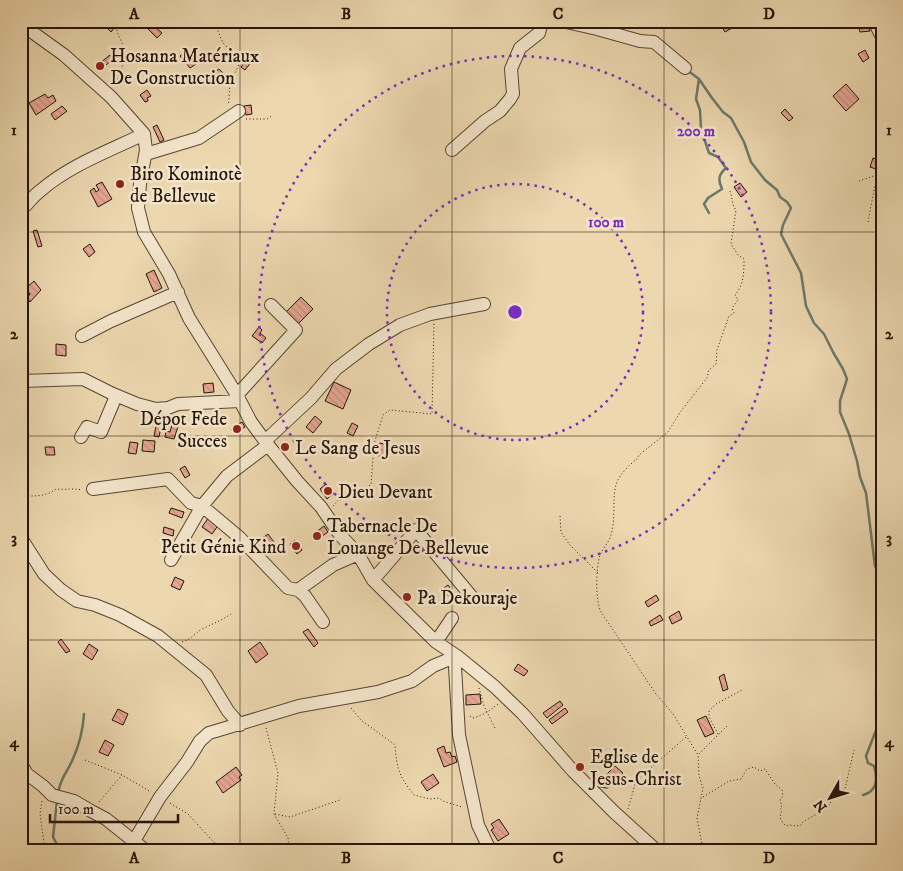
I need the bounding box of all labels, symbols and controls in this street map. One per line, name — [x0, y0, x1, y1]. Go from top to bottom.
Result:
text: A — [128, 4, 140, 24]
text: B — [341, 4, 351, 24]
text: C — [553, 4, 563, 24]
text: D — [763, 4, 775, 24]
place label: Hosanna Matériaux De Construction — [110, 45, 260, 90]
marker: Hosanna Matériaux De Construction — [94, 60, 106, 72]
text: 1 — [11, 120, 17, 140]
text: 1 — [886, 120, 892, 140]
text: 200 m — [677, 122, 716, 141]
place label: Biro Kominotè de Bellevue — [130, 163, 242, 208]
marker: Biro Kominotè de Bellevue — [114, 178, 126, 190]
text: 100 m — [588, 213, 625, 232]
centre of rings — [506, 303, 524, 321]
text: 2 — [10, 324, 19, 344]
text: 2 — [885, 324, 894, 344]
place label: Dépot Fede Succes — [140, 408, 227, 453]
marker: Dépot Fede Succes — [231, 423, 243, 435]
place label: Le Sang de Jesus — [295, 437, 420, 460]
marker: Le Sang de Jesus — [279, 441, 291, 453]
place label: Dieu Devant — [338, 481, 433, 504]
marker: Dieu Devant — [322, 485, 334, 497]
place label: Tabernacle De Louange De Bellevue — [327, 515, 489, 560]
text: 3 — [11, 528, 17, 548]
text: 3 — [886, 528, 892, 548]
marker: Tabernacle De Louange De Bellevue — [311, 530, 323, 542]
place label: Petit Génie Kind — [161, 536, 287, 559]
marker: Petit Génie Kind — [290, 540, 302, 552]
place label: Pa Dekouraje — [417, 587, 518, 610]
marker: Pa Dekouraje — [401, 591, 413, 603]
text: 4 — [8, 732, 19, 752]
text: 4 — [883, 732, 894, 752]
place label: Eglise de Jesus-Christ — [588, 746, 682, 791]
marker: Eglise de Jesus-Christ — [574, 761, 586, 773]
north arrow — [806, 774, 856, 824]
scale bar — [50, 791, 178, 823]
text: N — [810, 795, 831, 816]
text: 100 m — [58, 800, 94, 819]
text: A — [128, 848, 140, 868]
text: B — [341, 848, 351, 868]
text: C — [553, 848, 563, 868]
text: D — [763, 848, 775, 868]

